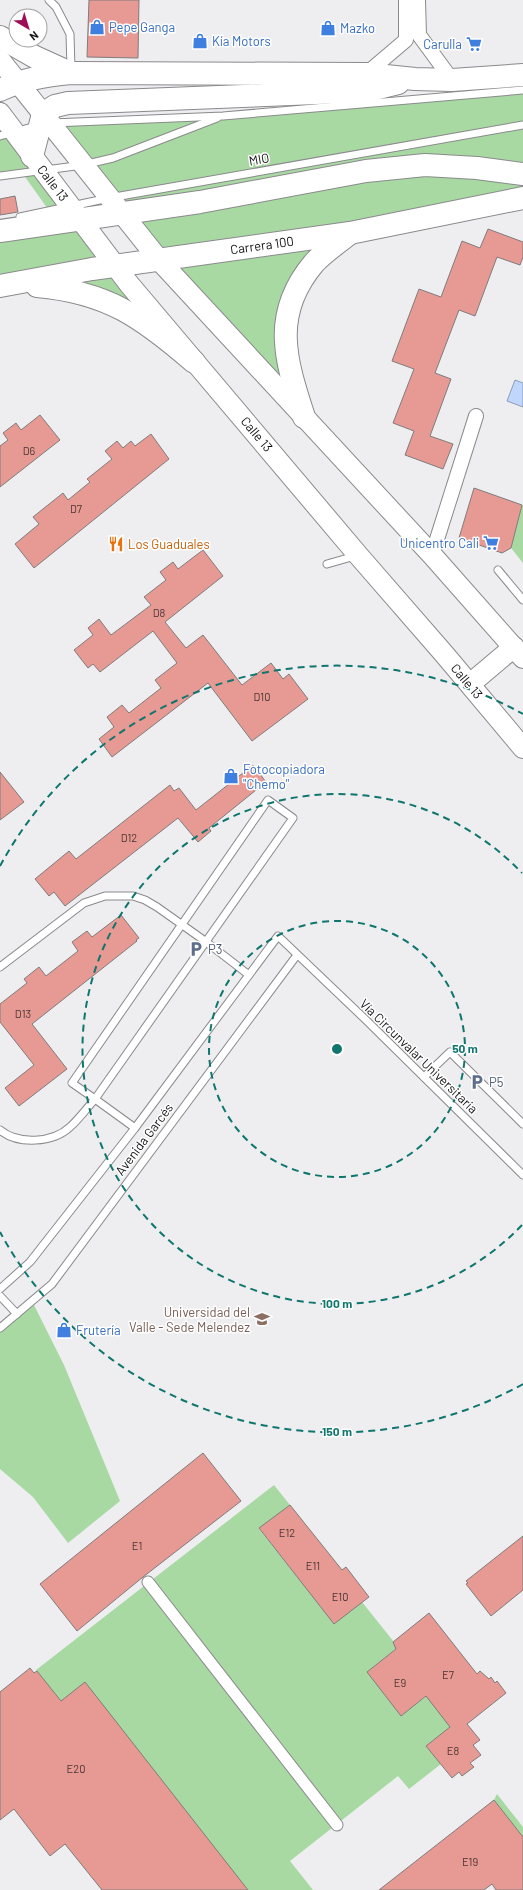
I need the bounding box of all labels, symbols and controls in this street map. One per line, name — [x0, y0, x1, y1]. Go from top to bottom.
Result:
north arrow — [8, 8, 48, 48]
shop icon: Pepe Ganga — [88, 18, 106, 36]
place label: Pepe Ganga — [109, 19, 175, 35]
shop icon: Mazko — [319, 19, 337, 37]
place label: Mazko — [340, 20, 375, 36]
text: N — [28, 29, 41, 44]
shop icon: Kía Motors — [191, 32, 209, 50]
place label: Kía Motors — [212, 33, 271, 49]
supermarket icon: Carulla — [465, 35, 483, 53]
place label: Carulla — [423, 36, 462, 52]
street label: MIO — [247, 149, 271, 169]
street label: Calle 13 — [34, 162, 72, 204]
street label: Carrera 100 — [229, 233, 295, 257]
street label: Calle 13 — [238, 413, 276, 455]
house number: D6 — [23, 444, 36, 457]
house number: D7 — [70, 502, 82, 515]
supermarket icon: Unicentro Cali — [482, 534, 500, 552]
restaurant icon: Los Guaduales — [107, 535, 125, 553]
place label: Unicentro Cali — [400, 535, 479, 551]
place label: Los Guaduales — [128, 536, 210, 552]
house number: D8 — [153, 606, 166, 619]
street label: Calle 13 — [448, 660, 486, 702]
house number: D10 — [254, 690, 270, 703]
place label: Fotocopiadora "Chemo" — [243, 761, 325, 792]
shop icon: Fotocopiadora "Chemo" — [222, 767, 240, 785]
house number: D12 — [121, 831, 137, 844]
parking icon: P3 — [187, 940, 205, 958]
place label: P3 — [208, 941, 222, 957]
street label: Vía Circunvalar Universitaria — [357, 995, 481, 1117]
house number: D13 — [15, 1007, 31, 1020]
text: 50 m — [452, 1041, 478, 1055]
centre of rings — [330, 1042, 344, 1056]
parking icon: P5 — [468, 1073, 486, 1091]
place label: P5 — [489, 1074, 504, 1090]
street label: Avenida Garcés — [112, 1100, 176, 1178]
text: 100 m — [322, 1296, 352, 1310]
place label: Universidad del Valle - Sede Melendez — [129, 1304, 250, 1335]
school or university icon: Universidad del Valle - Sede Melendez — [253, 1310, 271, 1328]
shop icon: Frutería — [55, 1321, 73, 1339]
place label: Frutería — [76, 1322, 121, 1338]
text: 150 m — [322, 1424, 352, 1438]
house number: E12 — [279, 1526, 295, 1539]
house number: E1 — [132, 1539, 142, 1552]
house number: E11 — [306, 1559, 320, 1572]
house number: E10 — [332, 1590, 348, 1603]
house number: E7 — [442, 1668, 454, 1681]
house number: E9 — [394, 1676, 406, 1689]
house number: E8 — [447, 1744, 459, 1757]
house number: E20 — [67, 1762, 85, 1775]
house number: E19 — [462, 1855, 478, 1868]

